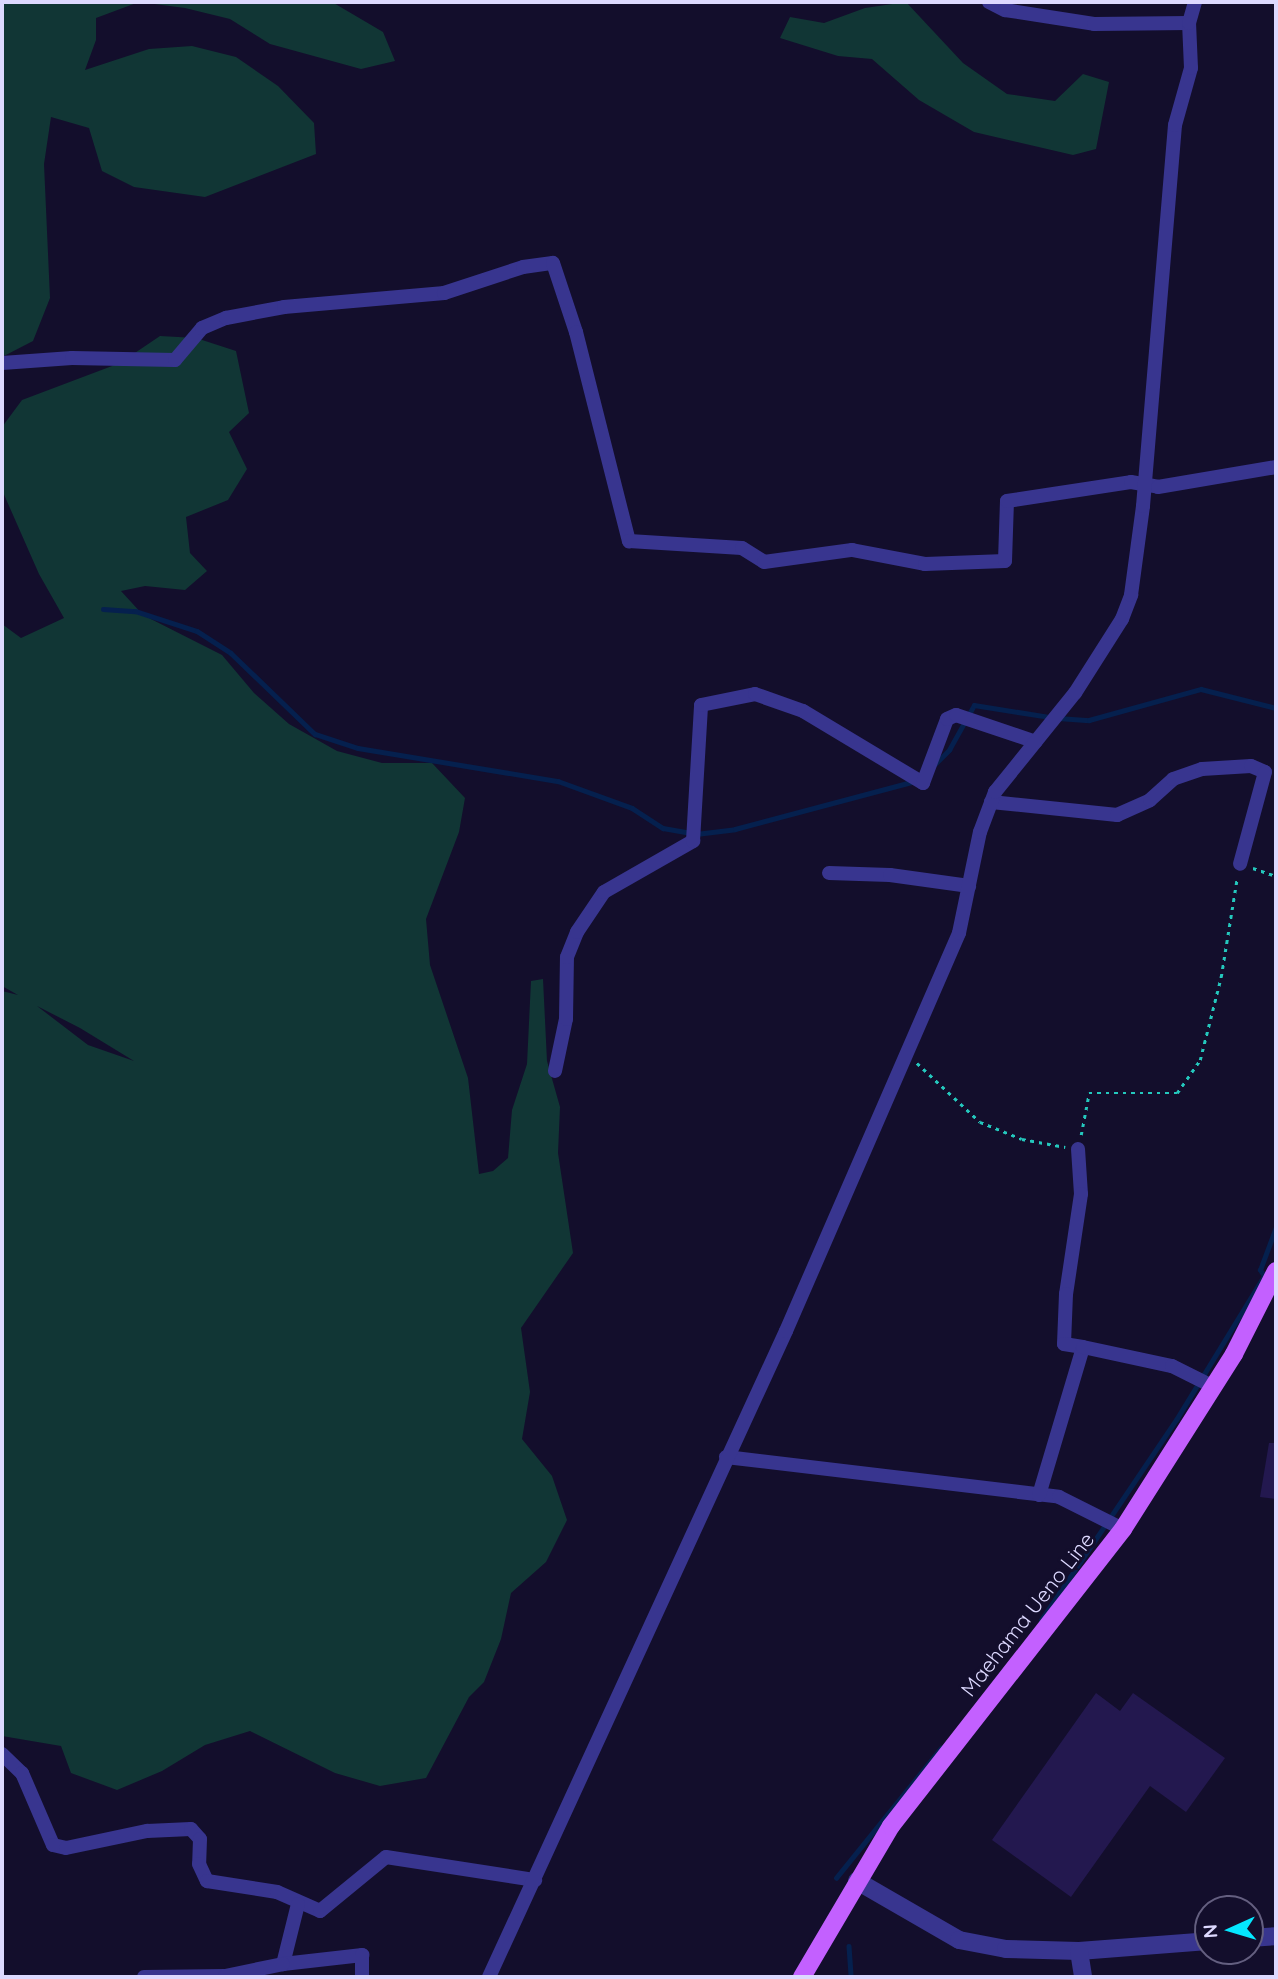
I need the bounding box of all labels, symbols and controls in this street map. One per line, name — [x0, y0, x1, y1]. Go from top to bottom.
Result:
street label: Maehama Ueno Line — [955, 1527, 1099, 1701]
north arrow — [1194, 1895, 1264, 1965]
text: N — [1198, 1924, 1223, 1939]

